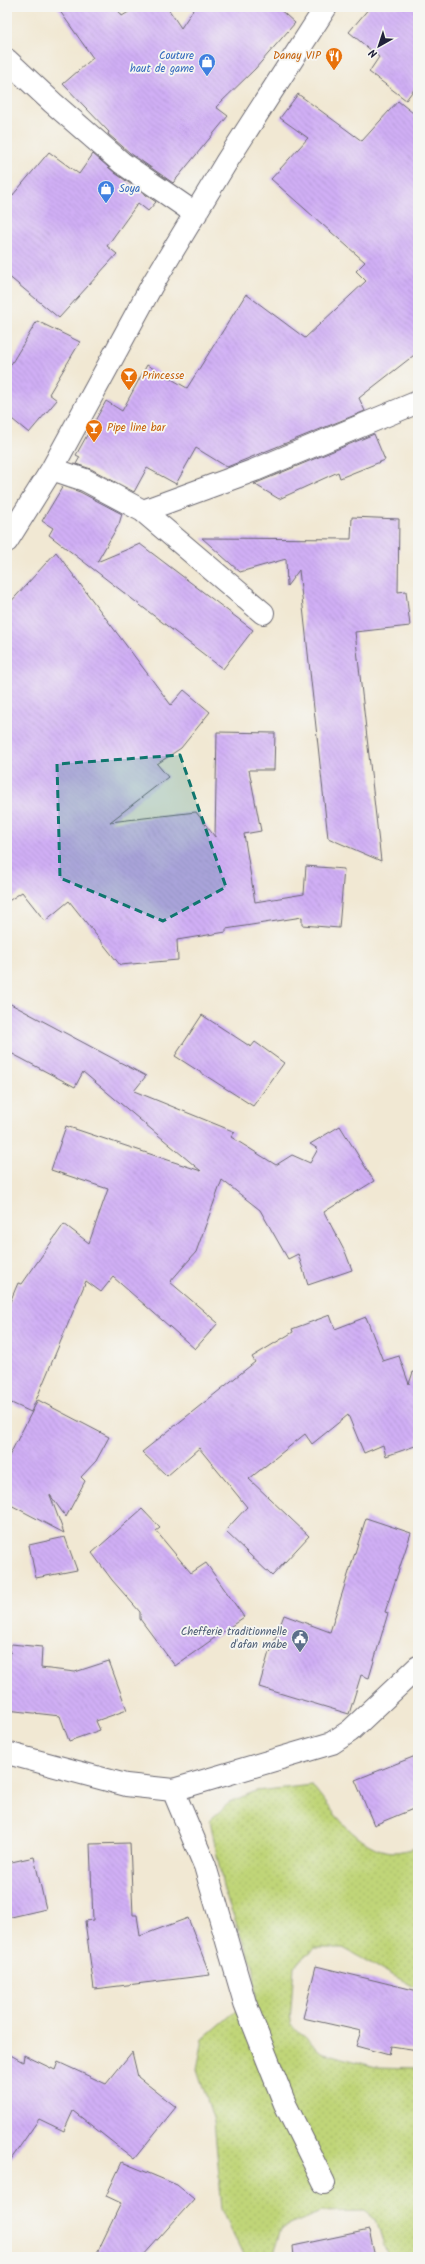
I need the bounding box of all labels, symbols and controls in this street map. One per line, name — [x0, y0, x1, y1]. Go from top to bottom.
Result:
north arrow — [359, 26, 399, 66]
text: N — [365, 44, 382, 62]
restaurant icon: Danay VIP — [324, 46, 344, 71]
place label: Couture haut de game — [130, 47, 194, 78]
place label: Danay VIP — [273, 47, 322, 65]
shop icon: Couture haut de game — [197, 52, 217, 77]
shop icon: Soya — [96, 179, 116, 204]
place label: Soya — [119, 180, 140, 198]
bar icon: Princesse — [119, 366, 139, 391]
place label: Princesse — [142, 367, 184, 385]
bar icon: Pipe line bar — [84, 418, 104, 443]
place label: Pipe line bar — [107, 419, 167, 437]
place label: Chefferie traditionnelle d'afan mabe — [181, 1623, 287, 1654]
public building icon: Chefferie traditionnelle d'afan mabe — [290, 1628, 310, 1653]

